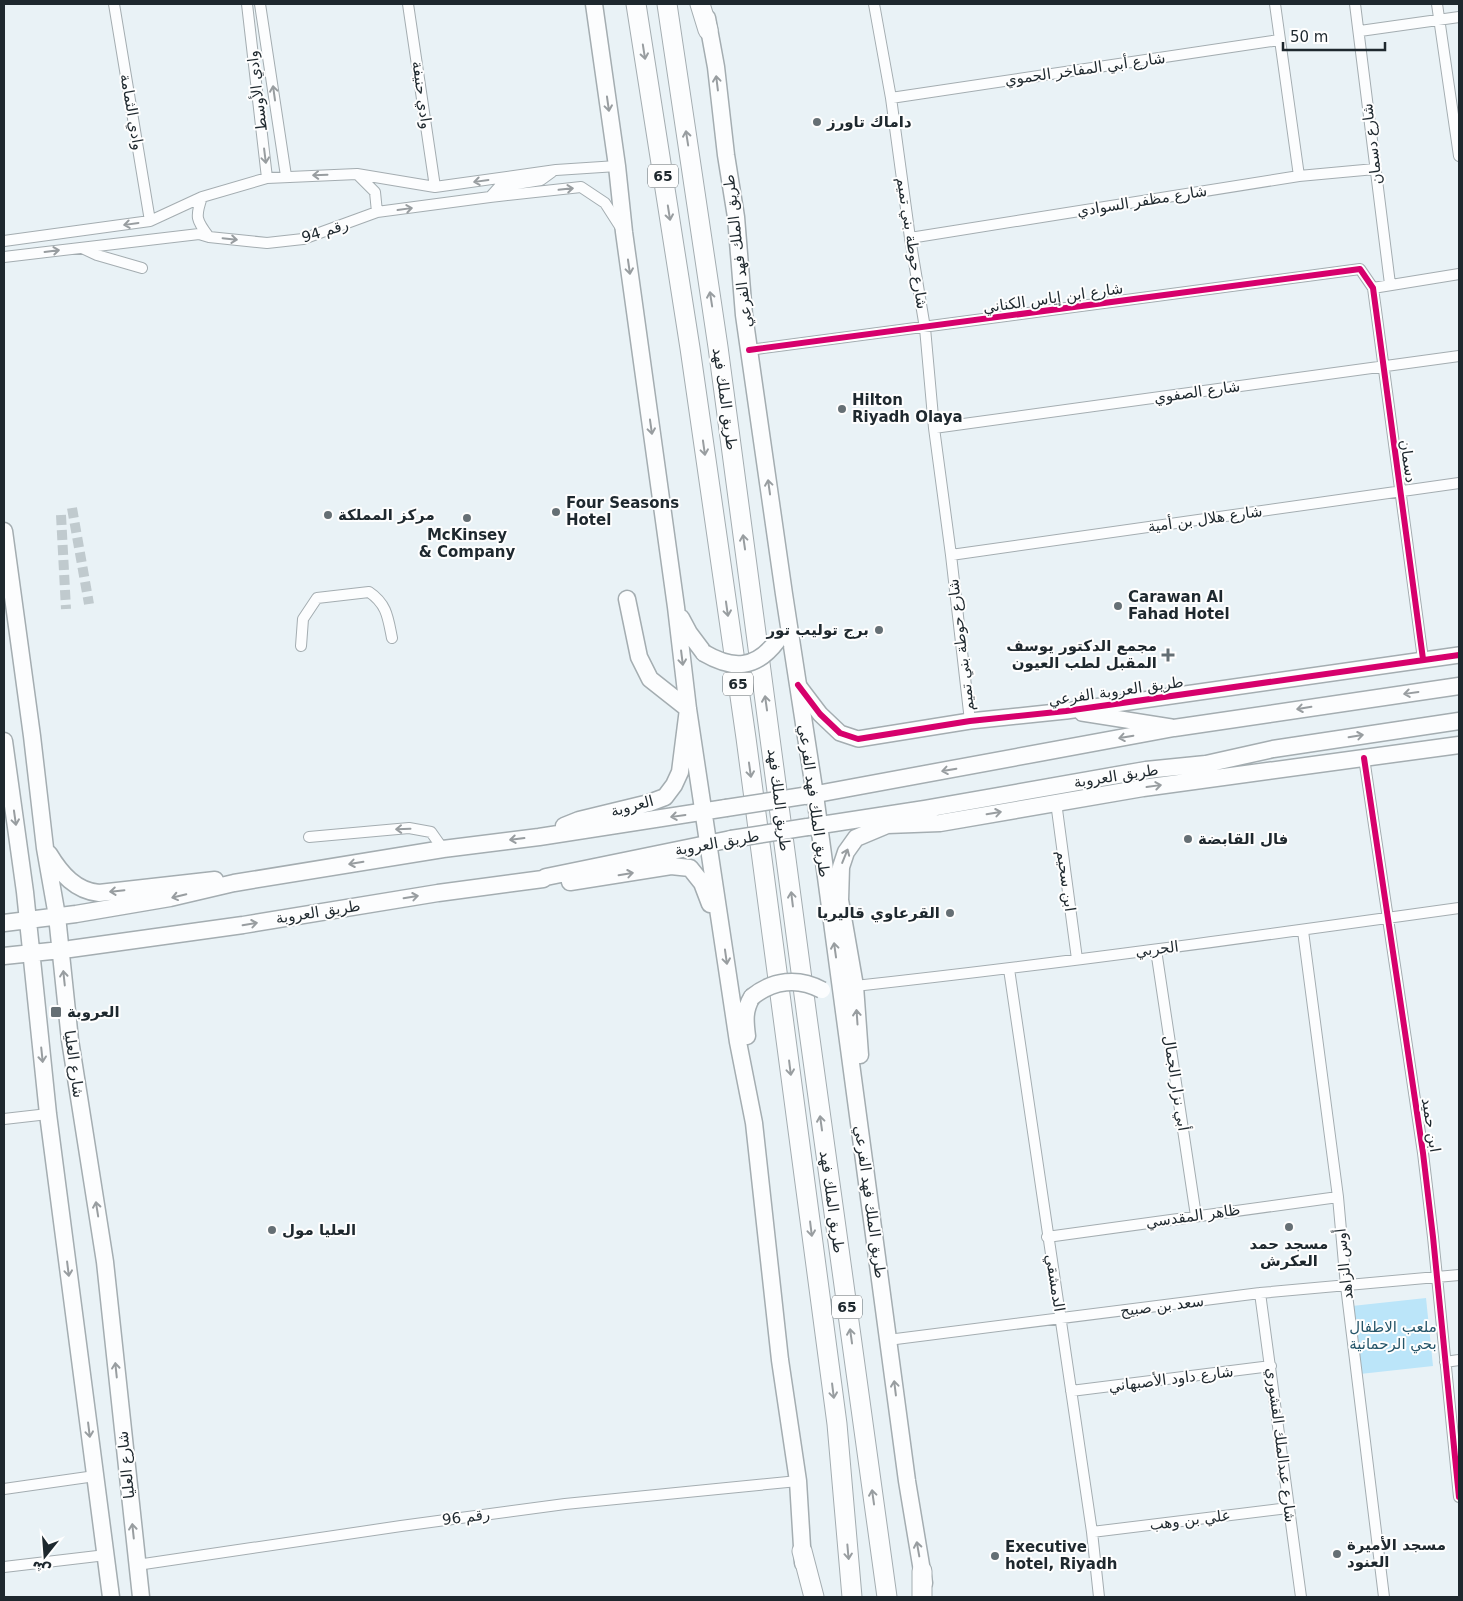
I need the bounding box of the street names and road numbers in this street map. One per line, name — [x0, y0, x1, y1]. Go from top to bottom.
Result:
street label: شارع أبي المفاخر الحموي — [1003, 48, 1167, 90]
street label: وادي الأوسط — [242, 49, 272, 133]
street label: وادي حنيفة — [407, 60, 436, 130]
street label: وادي الثمامة — [115, 72, 148, 152]
street label: شارع دسمان — [1358, 102, 1386, 186]
road number: 65 — [648, 165, 678, 188]
street label: طريق الملك فهد الفرعي — [720, 173, 757, 329]
street label: شارع حوطة بني تميم — [892, 176, 931, 310]
street label: شارع مظفر السوادي — [1076, 182, 1209, 221]
street label: رقم 94 — [299, 215, 351, 247]
street label: شارع ابن إياس الكناني — [982, 279, 1124, 318]
street label: طريق الملك فهد — [709, 347, 741, 451]
street label: شارع الصفوي — [1153, 377, 1241, 408]
street label: دسمان — [1396, 438, 1420, 484]
street label: شارع هلال بن أمية — [1146, 501, 1264, 536]
street label: شارع حوطة بني تميم — [944, 578, 979, 712]
road number: 65 — [723, 672, 753, 696]
street label: طريق العروبة الفرعي — [1047, 673, 1185, 710]
street label: طريق الملك فهد الفرعي — [793, 723, 834, 879]
street label: طريق الملك فهد — [764, 748, 794, 852]
street label: طريق العروبة — [1072, 760, 1160, 792]
street label: العروبة — [609, 792, 655, 820]
street label: طريق العروبة — [673, 827, 761, 859]
street label: ابن سحيم — [1053, 849, 1079, 913]
street label: طريق العروبة — [274, 896, 362, 928]
street label: الحربي — [1134, 937, 1180, 962]
street label: شارع العليا — [60, 1029, 88, 1099]
street label: أبي نزار الجمال — [1159, 1034, 1193, 1132]
street label: ابن حميد — [1418, 1096, 1444, 1154]
street label: طريق الملك فهد الفرعي — [849, 1124, 890, 1280]
street label: طريق الملك فهد — [816, 1150, 848, 1254]
street label: ظاهر المقدسي — [1145, 1200, 1242, 1233]
street label: أوس الزاهد — [1330, 1228, 1357, 1301]
street label: الدمشقي — [1041, 1253, 1068, 1313]
street label: سعد بن صبيح — [1119, 1292, 1205, 1320]
road number: 65 — [832, 1295, 862, 1318]
street label: شارع داود الأصبهاني — [1107, 1361, 1235, 1397]
street label: شارع عبدالملك القشوري — [1262, 1367, 1299, 1523]
street label: شارع العليا — [113, 1430, 139, 1500]
street label: رقم 96 — [441, 1505, 491, 1529]
street label: علي بن وهب — [1148, 1506, 1232, 1535]

